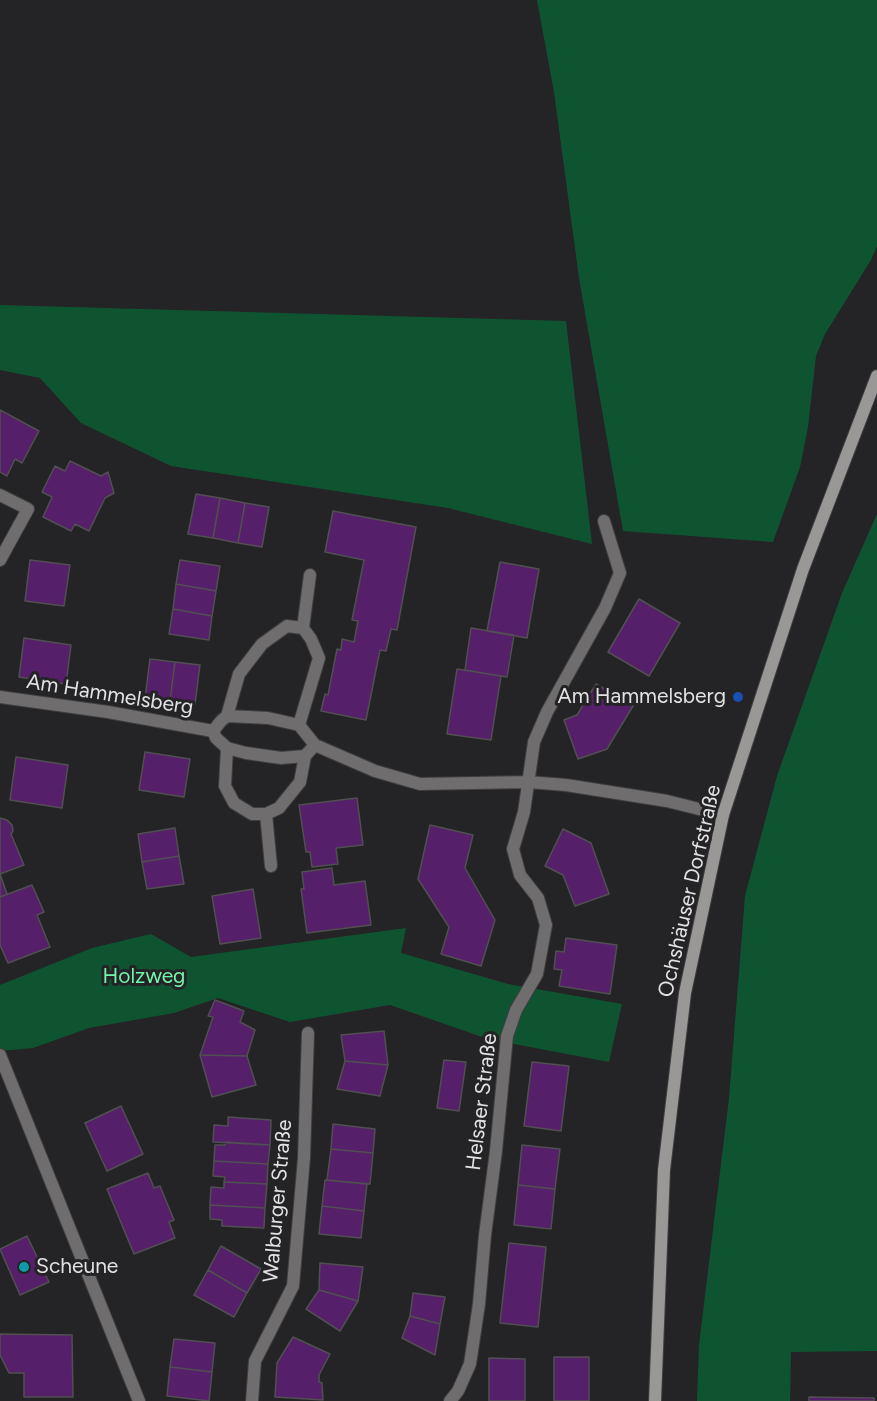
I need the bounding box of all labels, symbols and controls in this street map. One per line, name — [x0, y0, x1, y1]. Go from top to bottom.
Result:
street label: Am Hammelsberg — [25, 669, 195, 721]
place label: Am Hammelsberg — [557, 684, 726, 710]
marker: Am Hammelsberg — [731, 690, 745, 704]
street label: Ochshäuser Dorfstraße — [653, 782, 727, 1000]
park label: Holzweg — [103, 964, 185, 990]
street label: Helsaer Straße — [461, 1032, 503, 1172]
street label: Walburger Straße — [258, 1118, 298, 1284]
place label: Scheune — [36, 1254, 118, 1280]
marker: Scheune — [17, 1260, 31, 1274]

